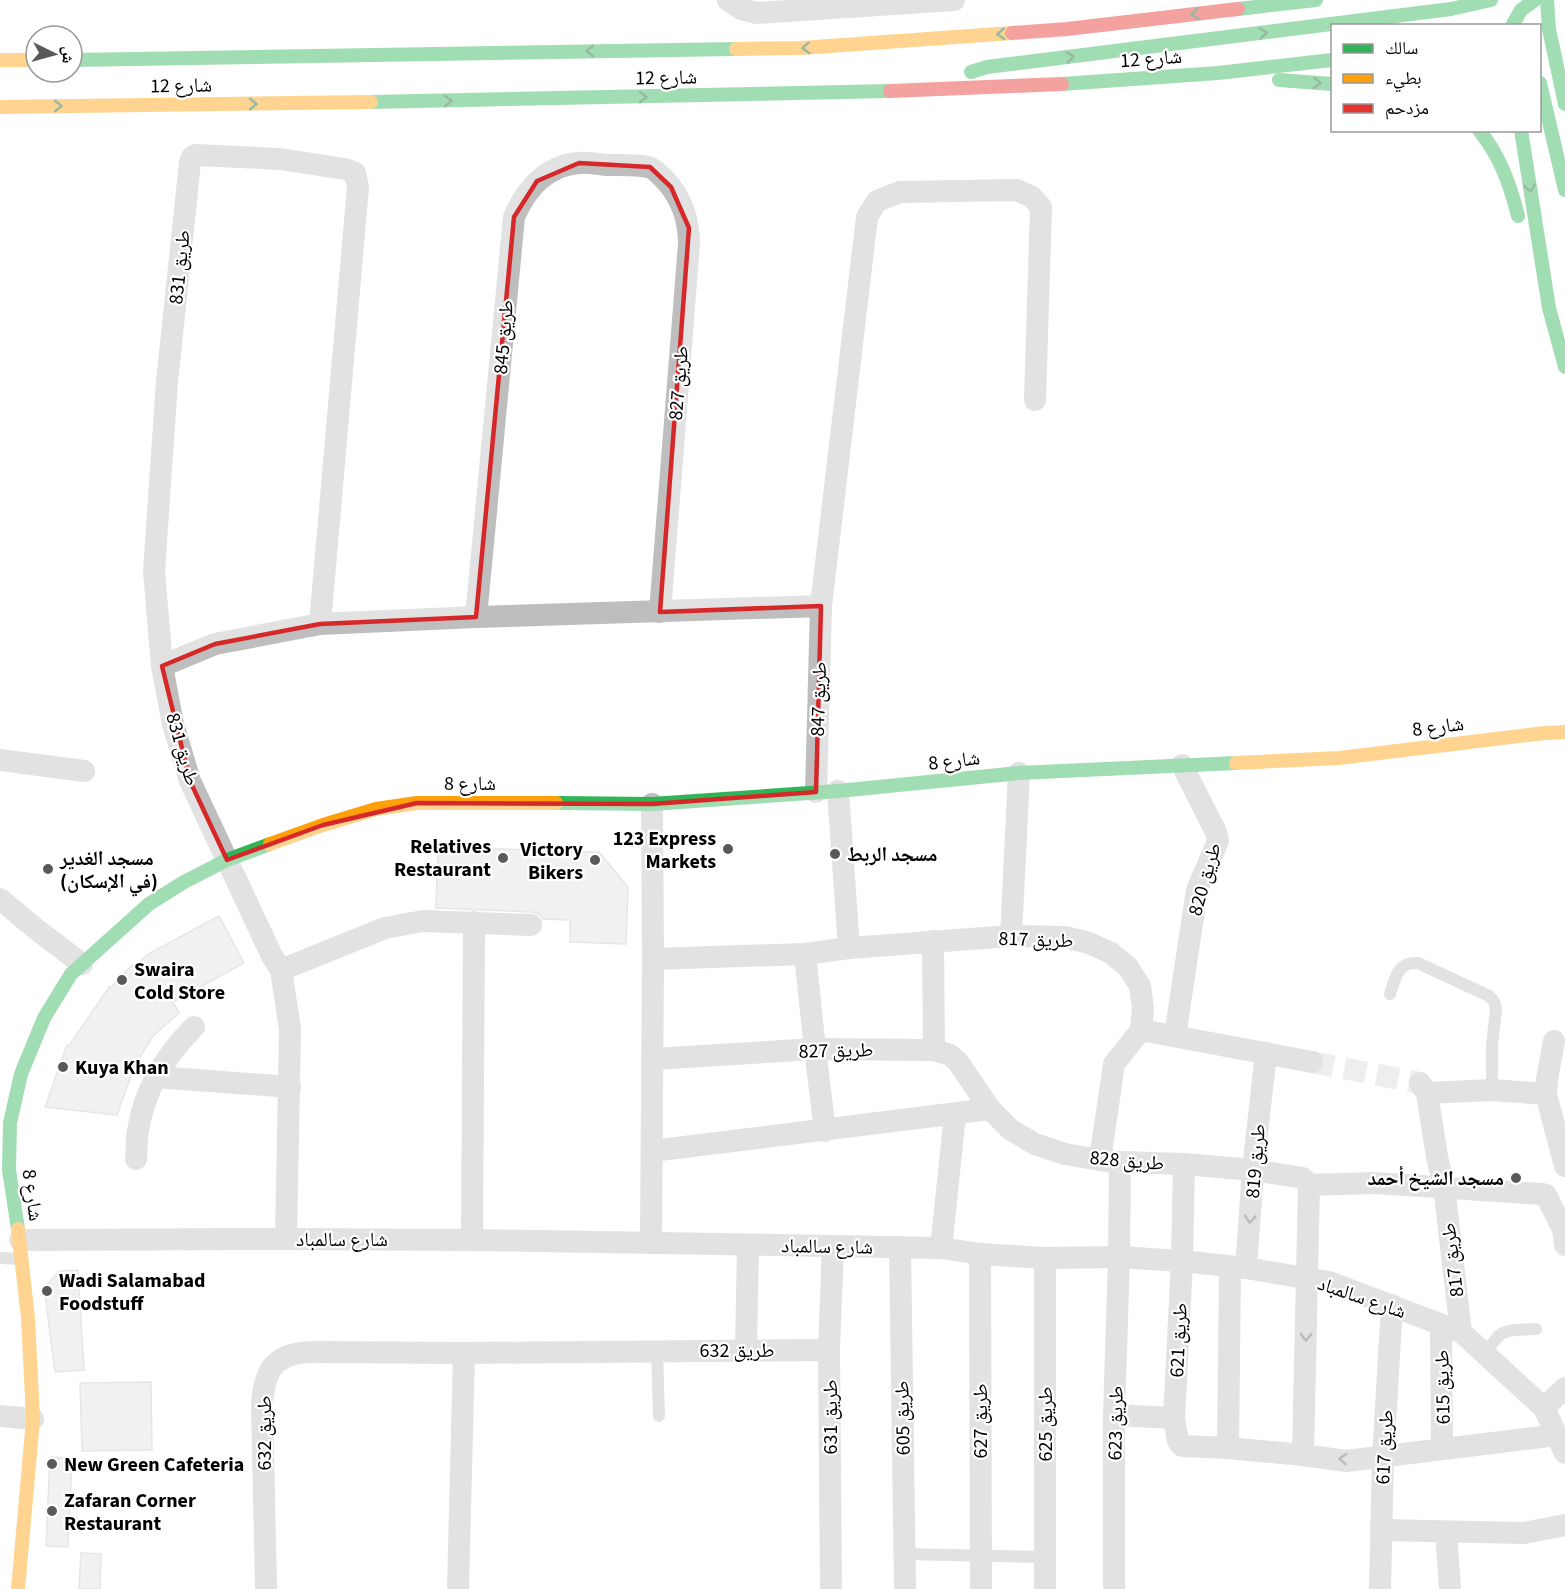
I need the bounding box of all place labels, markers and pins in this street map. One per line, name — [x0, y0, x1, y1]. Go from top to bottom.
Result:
place label: 123 Express Markets — [613, 825, 716, 876]
place label: Relatives Restaurant — [394, 833, 491, 884]
place label: Victory Bikers — [519, 836, 584, 887]
place label: مسجد الربط — [847, 841, 937, 869]
marker: 123 Express Markets — [721, 842, 735, 856]
place label: مسجد الغدير (في الإسكان) — [59, 845, 158, 897]
marker: مسجد الربط — [828, 847, 842, 861]
marker: Relatives Restaurant — [496, 851, 510, 865]
marker: Victory Bikers — [588, 853, 602, 867]
marker: مسجد الغدير (في الإسكان) — [41, 862, 55, 876]
place label: Swaira Cold Store — [134, 956, 225, 1007]
marker: Swaira Cold Store — [115, 973, 129, 987]
place label: Kuya Khan — [75, 1054, 169, 1082]
marker: Kuya Khan — [56, 1060, 70, 1074]
place label: مسجد الشيخ أحمد — [1368, 1165, 1504, 1193]
marker: مسجد الشيخ أحمد — [1509, 1171, 1523, 1185]
place label: Wadi Salamabad Foodstuff — [59, 1267, 205, 1318]
marker: Wadi Salamabad Foodstuff — [40, 1284, 54, 1298]
place label: New Green Cafeteria — [64, 1451, 244, 1479]
marker: New Green Cafeteria — [45, 1457, 59, 1471]
place label: Zafaran Corner Restaurant — [64, 1487, 196, 1538]
marker: Zafaran Corner Restaurant — [45, 1504, 59, 1518]

